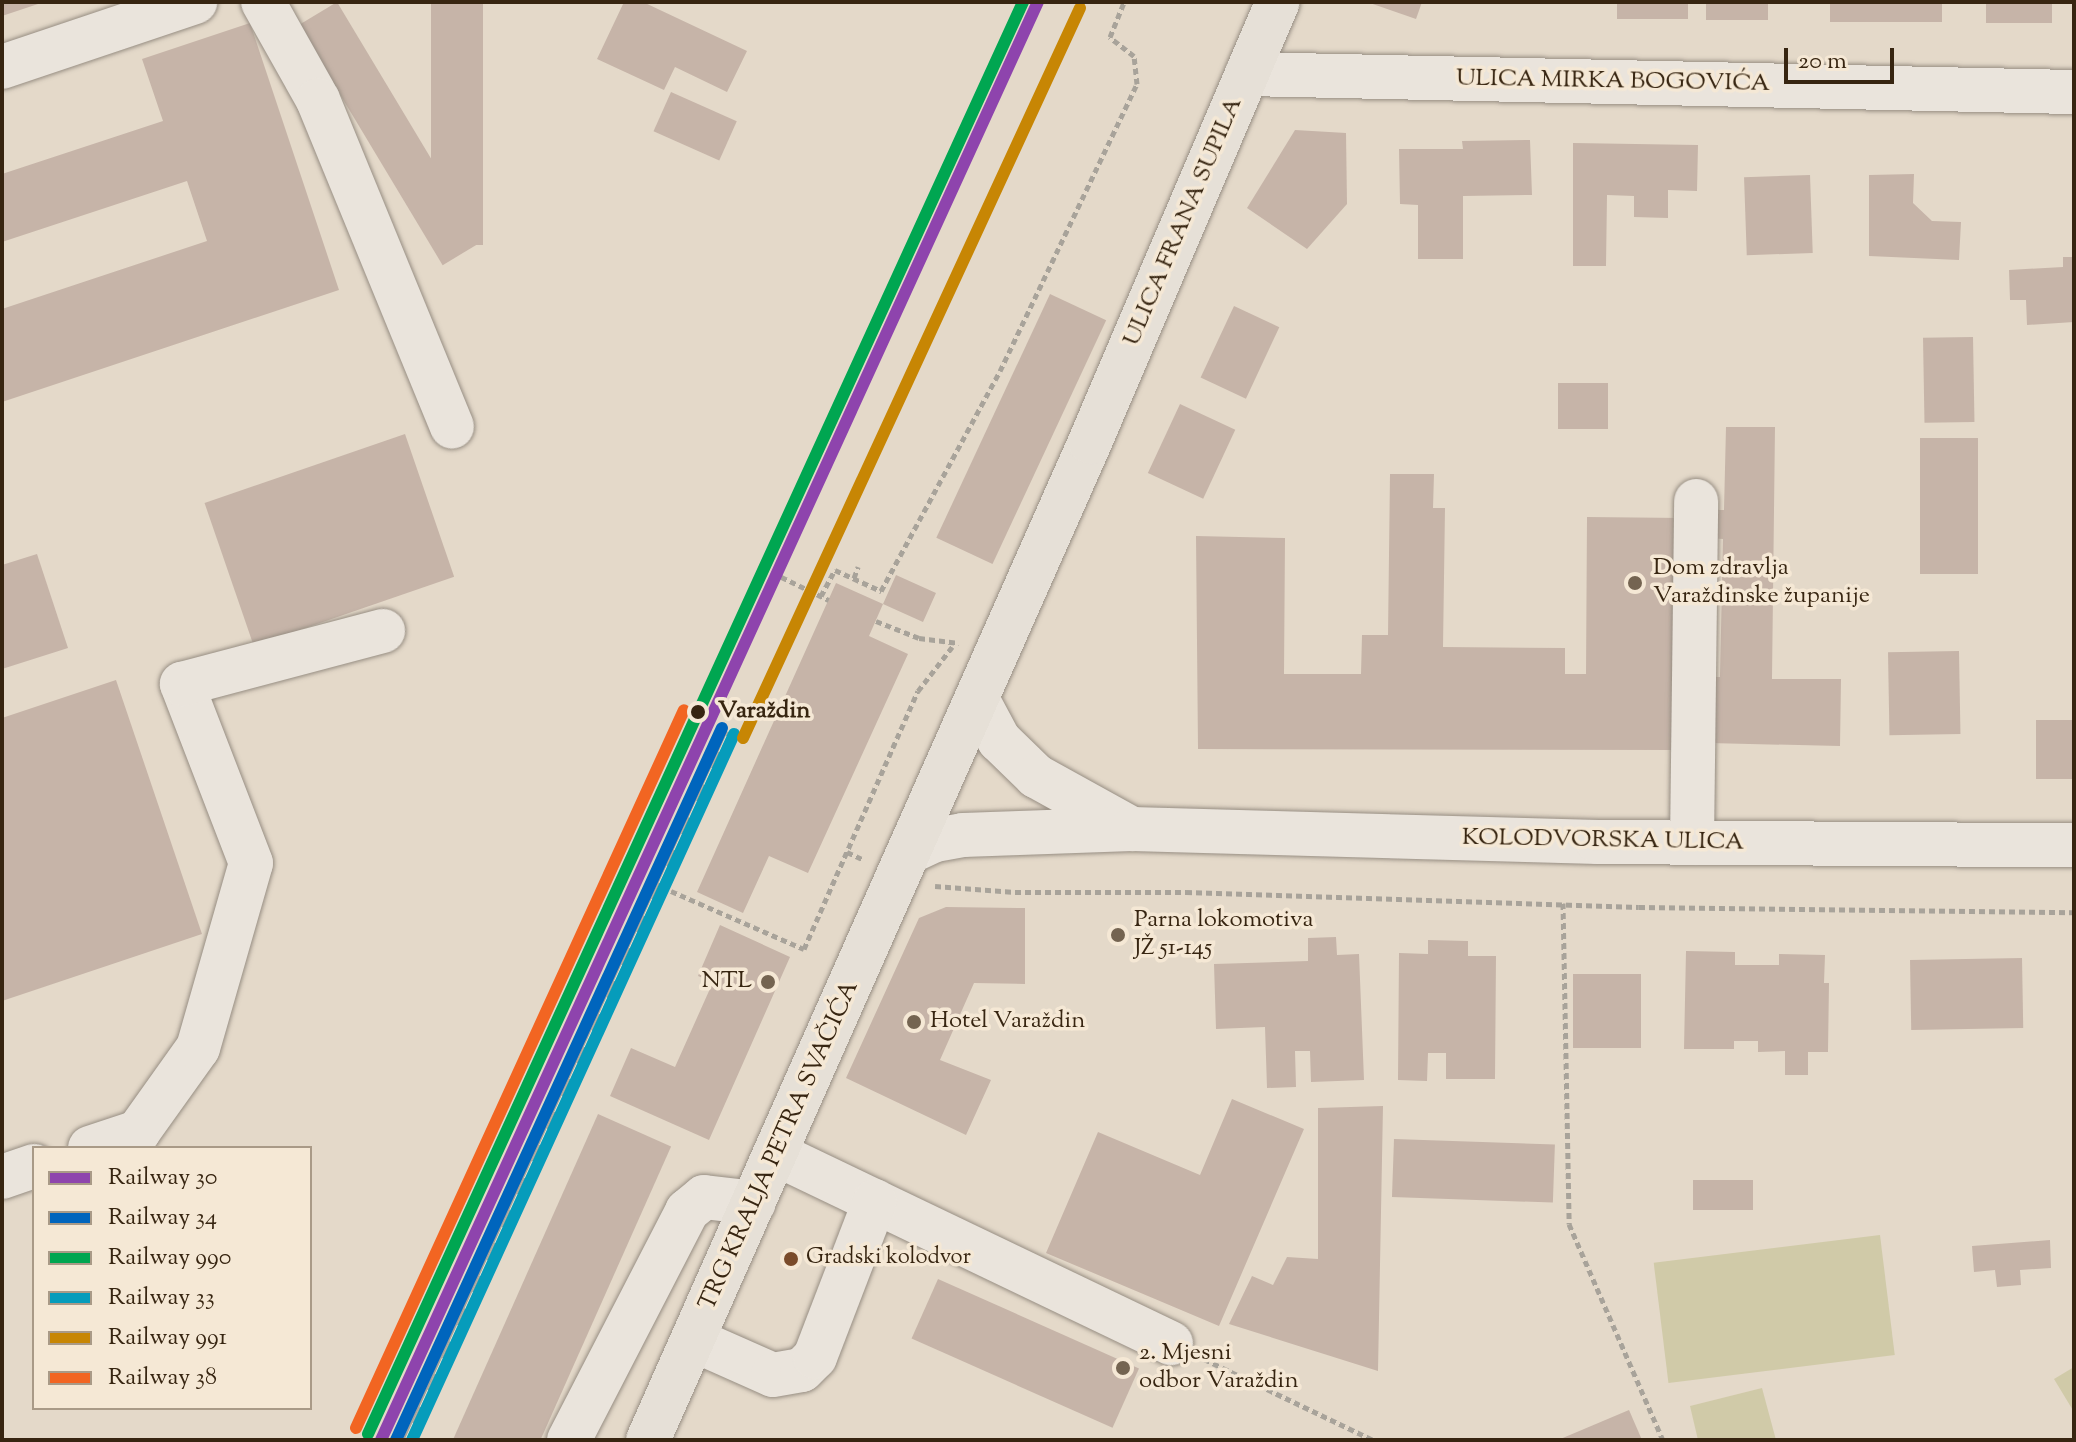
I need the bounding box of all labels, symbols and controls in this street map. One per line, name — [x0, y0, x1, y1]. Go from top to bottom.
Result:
scale bar — [1788, 32, 1898, 82]
text: 20 m — [1798, 45, 1847, 79]
street label: ULICA MIRKA BOGOVIĆA — [1456, 65, 1770, 99]
street label: ULICA FRANA SUPILA — [1118, 93, 1250, 351]
place label: Dom zdravlja Varaždinske županije — [1653, 555, 1870, 611]
marker: Dom zdravlja Varaždinske županije — [1624, 572, 1646, 594]
place label: Varaždin — [718, 698, 810, 726]
marker: Varaždin — [685, 699, 711, 725]
street label: KOLODVORSKA ULICA — [1462, 824, 1744, 858]
place label: Parna lokomotiva JŽ 51-145 — [1134, 907, 1314, 963]
marker: Parna lokomotiva JŽ 51-145 — [1109, 926, 1127, 944]
place label: NTL — [702, 968, 752, 996]
marker: NTL — [759, 973, 777, 991]
street label: TRG KRALJA PETRA SVAČIĆA — [694, 977, 866, 1315]
place label: Hotel Varaždin — [930, 1008, 1085, 1036]
marker: Hotel Varaždin — [905, 1013, 923, 1031]
legend — [32, 1146, 312, 1410]
text: Railway 30 — [108, 1161, 218, 1195]
text: Railway 34 — [108, 1201, 217, 1235]
text: Railway 990 — [108, 1241, 231, 1275]
place label: Gradski kolodvor — [806, 1246, 971, 1272]
marker: Gradski kolodvor — [783, 1251, 799, 1267]
text: Railway 33 — [108, 1281, 215, 1315]
text: Railway 991 — [108, 1321, 227, 1355]
place label: 2. Mjesni odbor Varaždin — [1139, 1340, 1299, 1396]
marker: 2. Mjesni odbor Varaždin — [1114, 1359, 1132, 1377]
text: Railway 38 — [108, 1361, 217, 1395]

